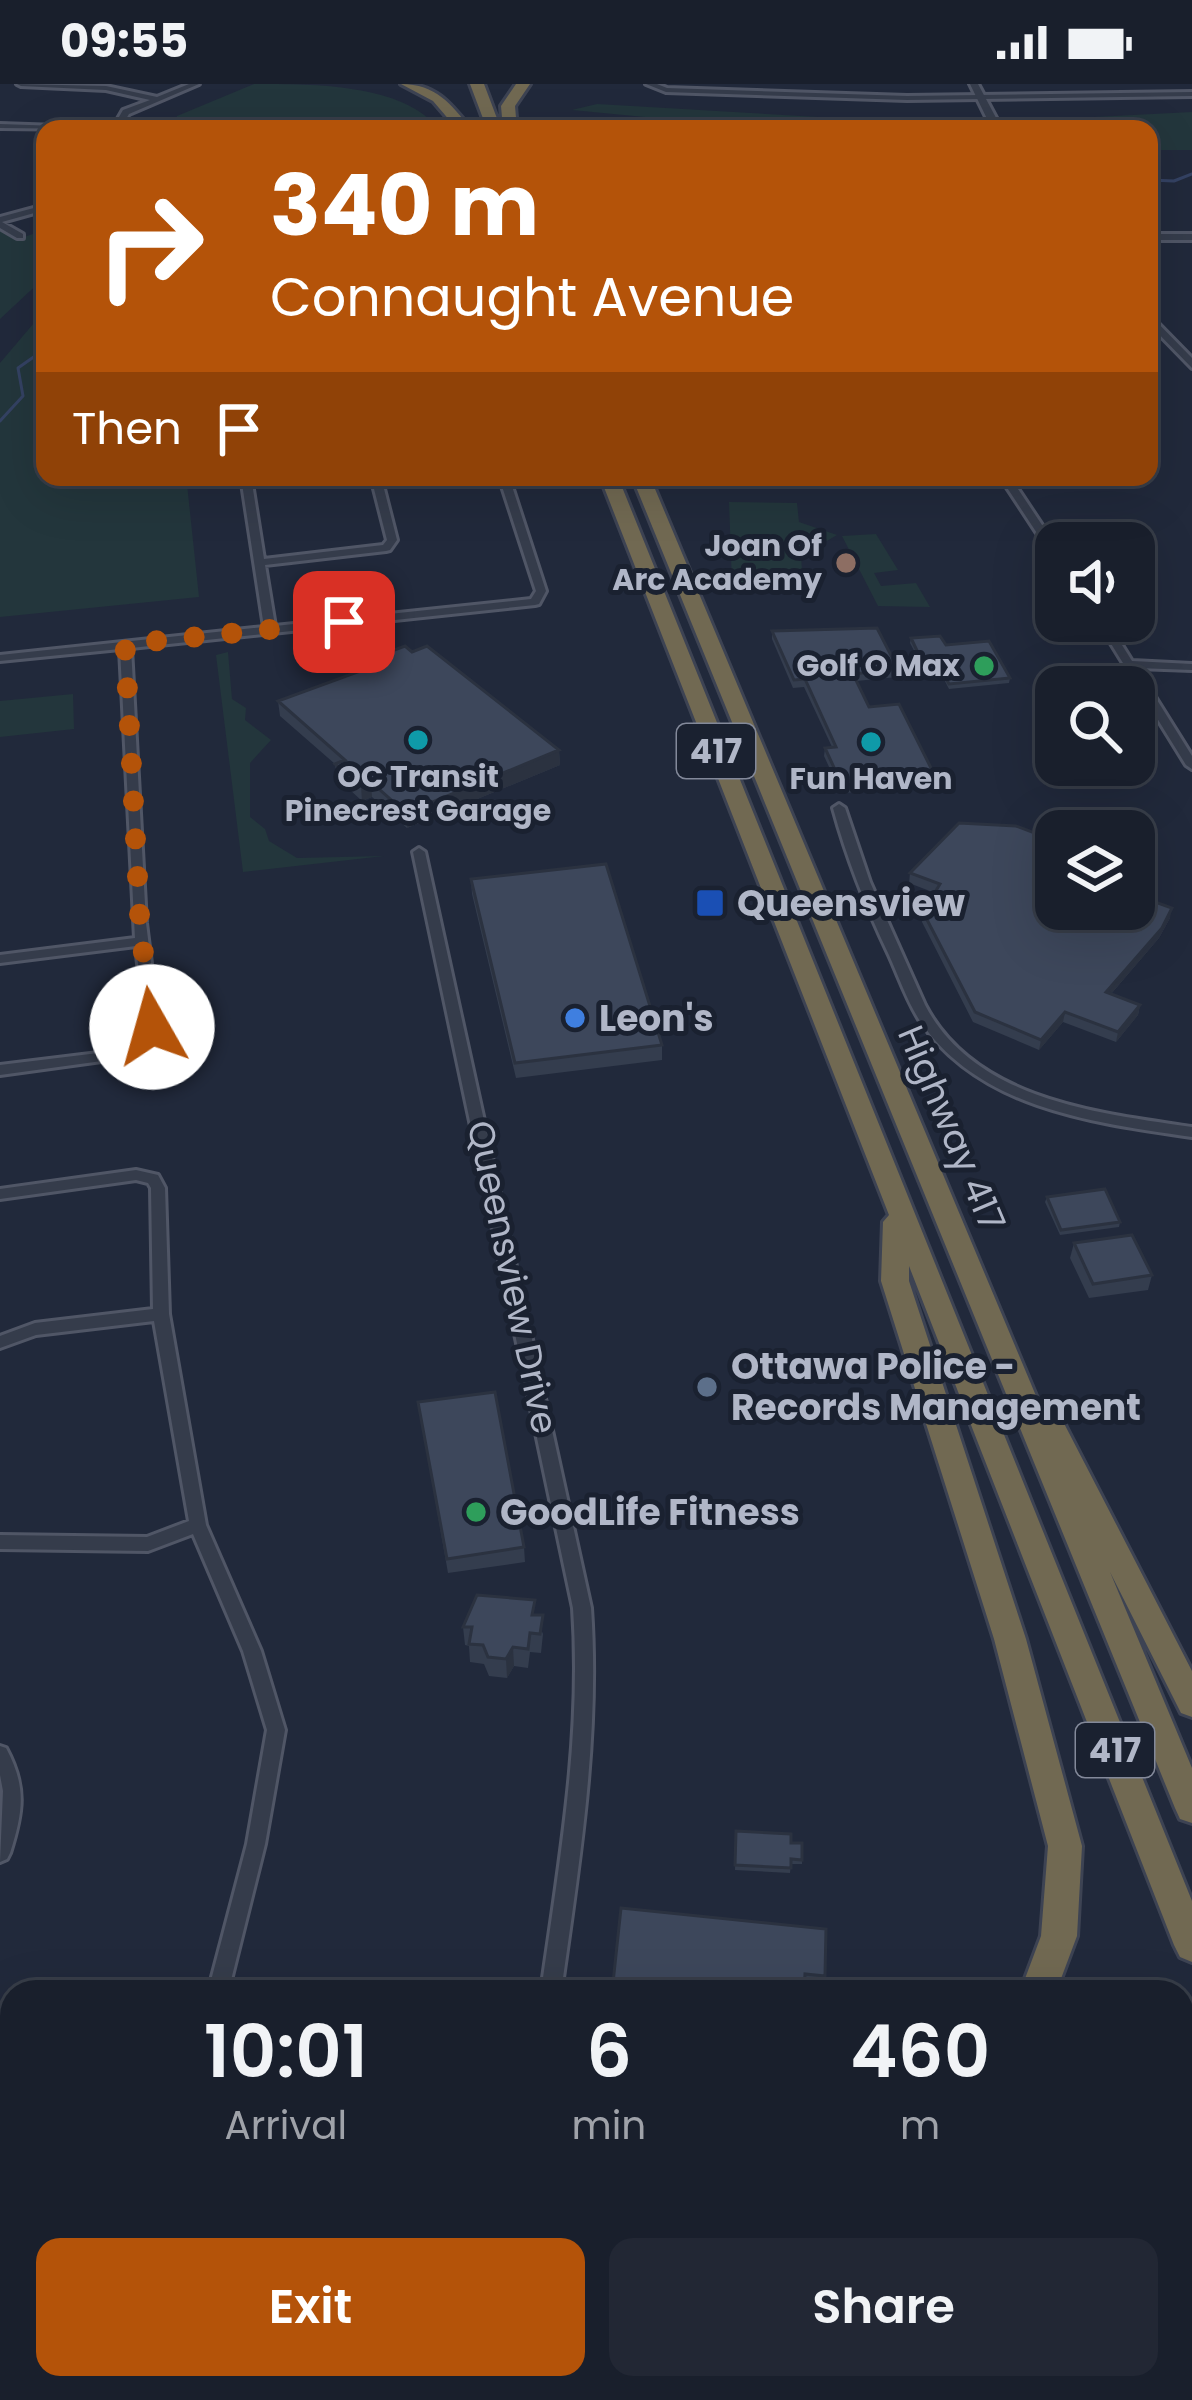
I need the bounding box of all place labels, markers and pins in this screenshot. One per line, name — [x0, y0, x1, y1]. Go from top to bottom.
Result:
place label: Joan Of Arc Academy — [612, 524, 822, 601]
marker: Joan Of Arc Academy — [833, 550, 859, 576]
pin — [293, 571, 395, 673]
place label: Golf O Max — [797, 644, 960, 687]
marker: Golf O Max — [971, 653, 997, 679]
marker: OC Transit Pinecrest Garage — [405, 727, 431, 753]
marker: Fun Haven — [858, 729, 884, 755]
place label: OC Transit Pinecrest Garage — [285, 755, 551, 832]
place label: Fun Haven — [790, 757, 953, 800]
place label: Queensview — [737, 878, 966, 929]
marker: Queensview — [694, 887, 726, 919]
place label: Leon's — [599, 993, 714, 1044]
marker: Leon's — [562, 1005, 588, 1031]
place label: Ottawa Police - Records Management — [731, 1341, 1141, 1433]
marker: Ottawa Police - Records Management — [694, 1374, 720, 1400]
place label: GoodLife Fitness — [500, 1487, 800, 1538]
marker: GoodLife Fitness — [463, 1499, 489, 1525]

